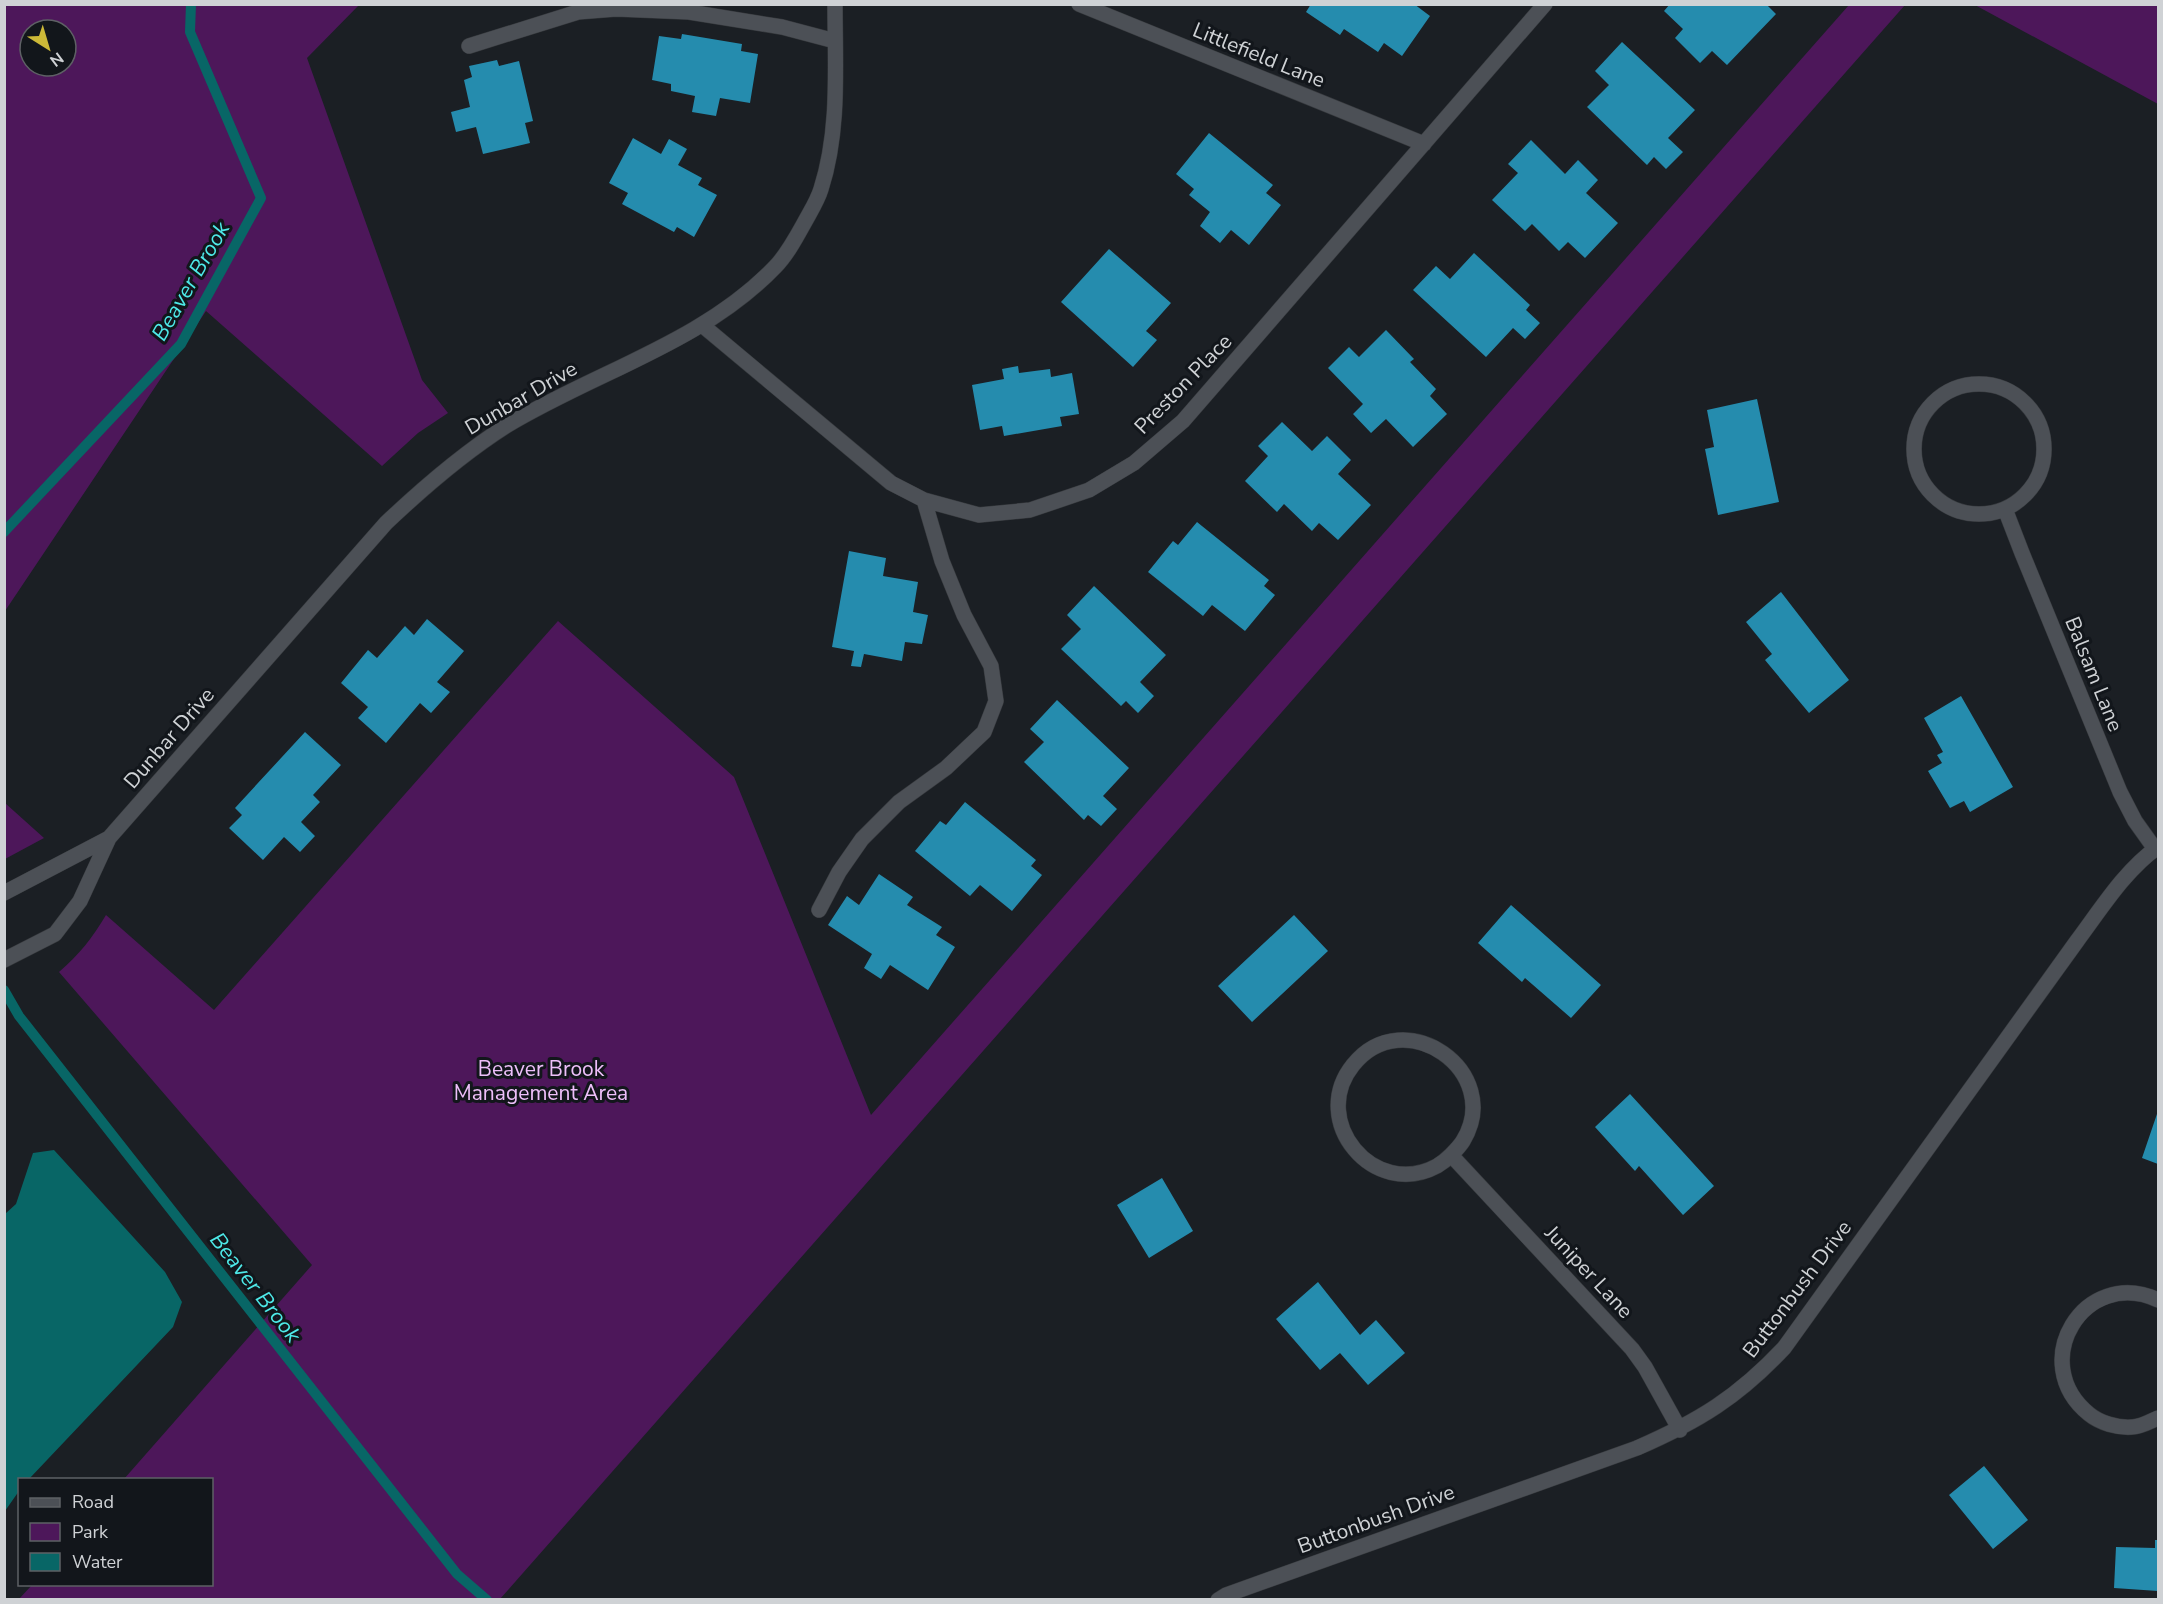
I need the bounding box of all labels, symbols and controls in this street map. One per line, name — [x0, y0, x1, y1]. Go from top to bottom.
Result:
street label: Littlefield Lane — [1189, 16, 1329, 94]
north arrow — [18, 18, 78, 78]
text: N — [45, 47, 68, 72]
water label: Beaver Brook — [145, 216, 238, 346]
street label: Preston Place — [1128, 328, 1238, 440]
street label: Dunbar Drive — [460, 355, 582, 441]
street label: Balsam Lane — [2058, 612, 2130, 736]
street label: Dunbar Drive — [117, 681, 221, 795]
park label: Beaver Brook Management Area — [454, 1055, 628, 1107]
street label: Buttonbush Drive — [1736, 1215, 1858, 1363]
street label: Juniper Lane — [1538, 1219, 1639, 1324]
water label: Beaver Brook — [203, 1226, 308, 1350]
legend — [18, 1478, 213, 1586]
street label: Buttonbush Drive — [1294, 1478, 1458, 1560]
text: Road — [72, 1490, 114, 1514]
text: Park — [72, 1520, 109, 1544]
text: Water — [72, 1550, 123, 1574]

